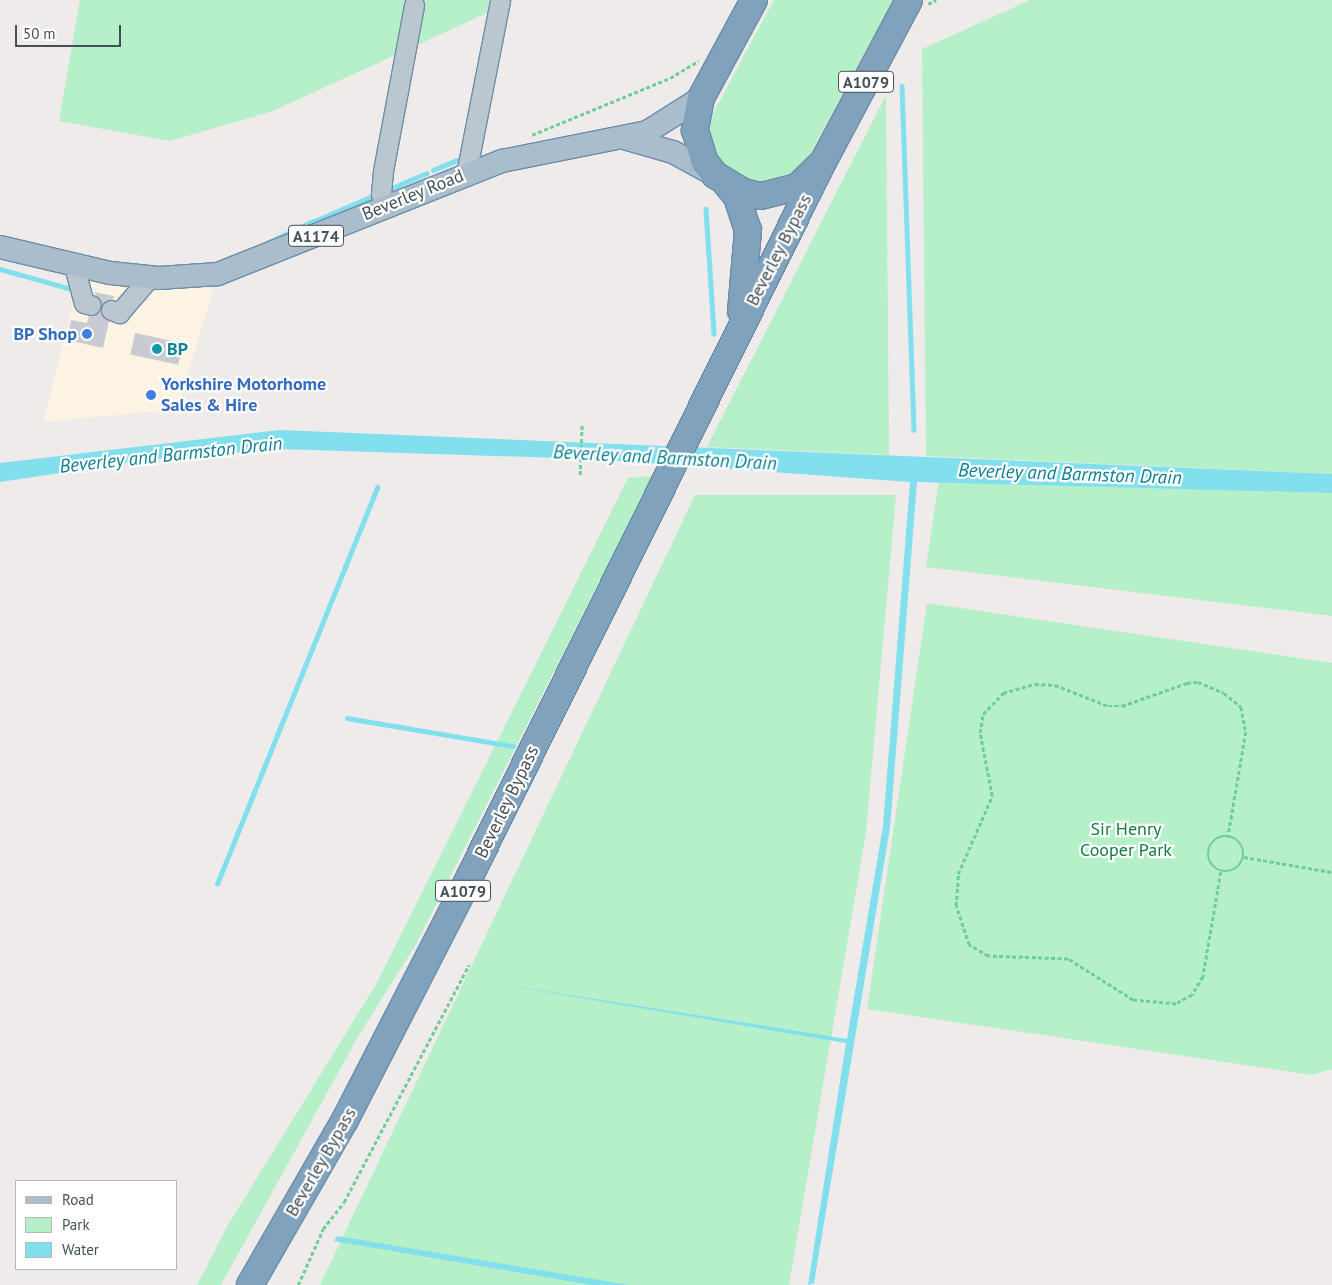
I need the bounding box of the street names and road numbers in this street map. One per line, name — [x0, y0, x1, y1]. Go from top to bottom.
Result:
road number: A1079 — [837, 68, 895, 95]
street label: Beverley Road — [359, 165, 467, 225]
street label: Beverley Bypass — [741, 190, 817, 310]
road number: A1174 — [287, 222, 345, 250]
street label: Beverley Bypass — [470, 742, 544, 862]
road number: A1079 — [434, 878, 492, 904]
street label: Beverley Bypass — [281, 1103, 361, 1221]

